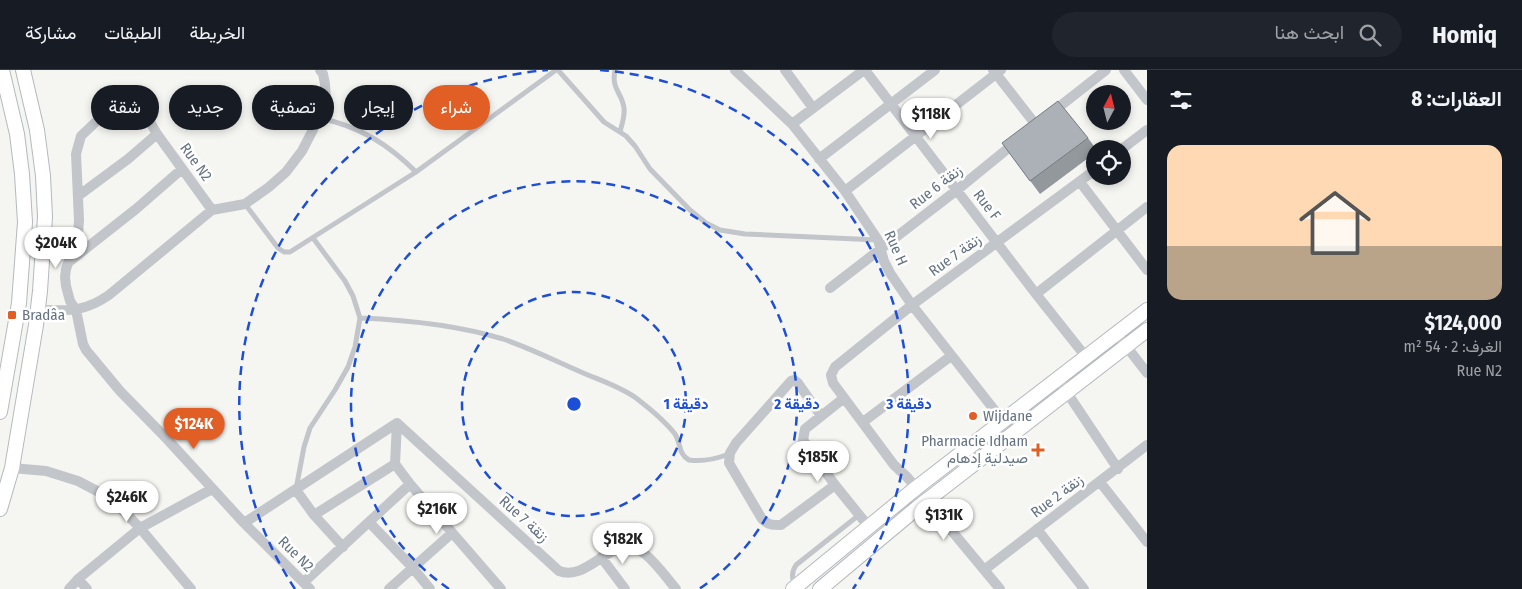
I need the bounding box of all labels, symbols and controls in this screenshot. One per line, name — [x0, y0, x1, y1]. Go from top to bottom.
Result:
search box — [1052, 12, 1402, 57]
text: ابحث هنا — [1274, 21, 1344, 44]
icon: search — [1356, 21, 1384, 49]
text: Homiq — [1432, 21, 1497, 49]
text: مشاركة — [25, 22, 76, 44]
text: الطبقات — [104, 22, 161, 44]
text: الخريطة — [189, 22, 245, 44]
chip: شقة — [91, 85, 159, 130]
chip: جديد — [169, 85, 242, 130]
chip: تصفية — [252, 85, 334, 130]
chip: إيجار — [344, 85, 413, 130]
chip: شراء — [423, 85, 490, 130]
north arrow — [1086, 85, 1131, 130]
map controls — [1086, 85, 1131, 185]
icon: filters — [1167, 86, 1195, 114]
text: العقارات: 8 — [1411, 86, 1502, 112]
pin: $118K — [896, 98, 966, 140]
text: $118K — [912, 104, 950, 123]
street label: Rue N2 — [176, 139, 216, 185]
button: locate — [1086, 140, 1131, 185]
street label: Rue 6 زنقة — [906, 161, 966, 213]
icon: home — [1290, 178, 1380, 268]
street label: Rue F — [970, 186, 1005, 224]
pin: $204K — [21, 226, 91, 269]
street label: Rue H — [880, 228, 912, 268]
street label: Rue 7 زنقة — [925, 230, 985, 280]
text: $204K — [35, 233, 77, 252]
place label: Bradâa — [22, 306, 65, 324]
marker: Bradâa — [6, 309, 18, 321]
text: $124,000 — [1424, 310, 1502, 336]
text: الغرف: 2 · 54 m² — [1404, 337, 1502, 356]
text: Rue N2 — [1456, 361, 1502, 380]
centre of rings — [565, 395, 583, 413]
text: 1 دقيقة — [664, 395, 708, 413]
text: 2 دقيقة — [773, 395, 820, 413]
text: 3 دقيقة — [885, 395, 932, 413]
place label: Wijdane — [983, 407, 1033, 425]
pin: $124K — [159, 408, 229, 450]
marker: Wijdane — [967, 410, 979, 422]
text: $124K — [175, 414, 213, 433]
place label: Pharmacie Idham صيدلية إدهام — [921, 432, 1028, 468]
pin: $185K — [783, 440, 853, 483]
marker: Pharmacie Idham صيدلية إدهام — [1032, 444, 1044, 456]
text: $185K — [798, 447, 838, 466]
street label: Rue 2 زنقة — [1027, 471, 1087, 521]
pin: $246K — [92, 480, 162, 523]
text: $246K — [107, 487, 147, 506]
pin: $216K — [402, 492, 472, 535]
street label: Rue 7 زنقة — [496, 492, 552, 546]
pin: $131K — [909, 498, 979, 541]
text: $216K — [417, 499, 457, 518]
text: $131K — [925, 505, 963, 524]
pin: $182K — [588, 522, 658, 565]
text: $182K — [603, 529, 643, 548]
street label: Rue N2 — [275, 533, 318, 576]

